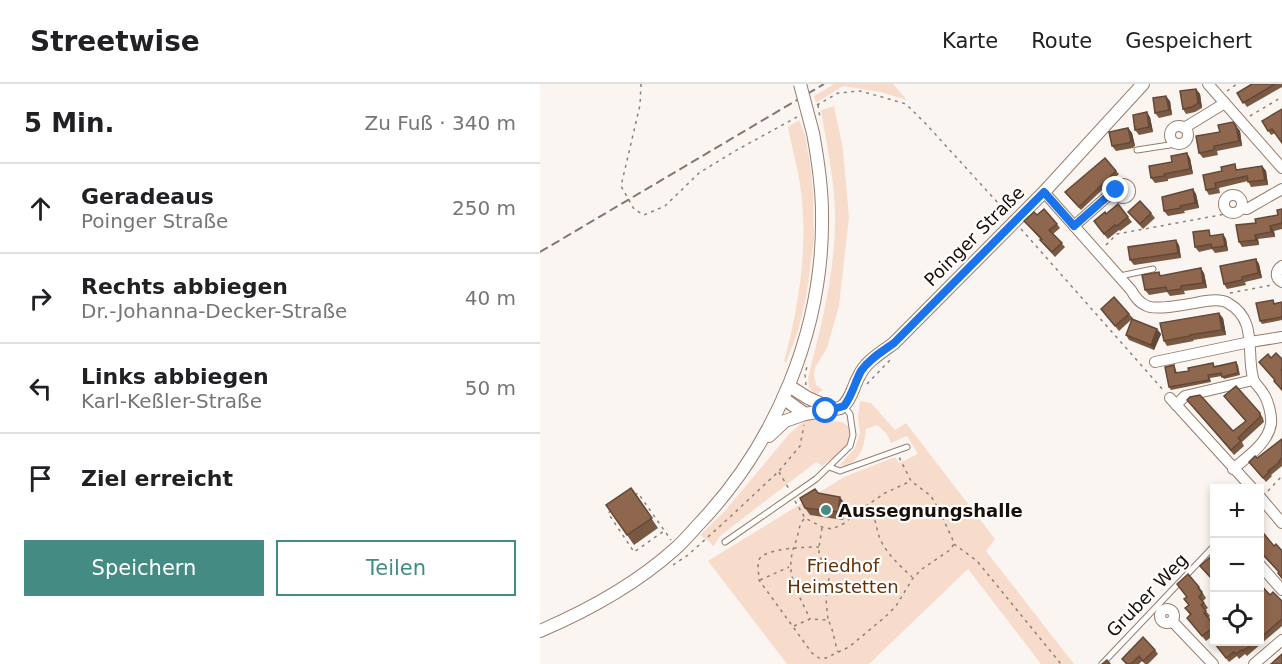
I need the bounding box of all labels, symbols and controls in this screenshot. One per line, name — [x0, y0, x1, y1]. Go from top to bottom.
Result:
text: Streetwise — [30, 25, 200, 58]
text: Karte — [942, 29, 998, 53]
text: Route — [1031, 29, 1092, 53]
text: Gespeichert — [1125, 29, 1252, 53]
text: 5 Min. — [24, 108, 114, 138]
text: Zu Fuß · 340 m — [364, 111, 516, 135]
route end — [1102, 176, 1128, 202]
street label: Poinger Straße — [920, 182, 1028, 290]
text: Geradeaus — [81, 184, 214, 209]
icon: ahead — [24, 192, 57, 225]
text: 250 m — [452, 196, 516, 220]
text: Poinger Straße — [81, 209, 228, 233]
text: Rechts abbiegen — [81, 274, 288, 299]
icon: right — [24, 282, 57, 315]
text: 40 m — [465, 286, 516, 310]
text: Dr.-Johanna-Decker-Straße — [81, 299, 347, 323]
text: Links abbiegen — [81, 364, 269, 389]
icon: left — [24, 372, 57, 405]
text: 50 m — [465, 376, 516, 400]
text: Karl-Keßler-Straße — [81, 389, 262, 413]
route start — [812, 397, 838, 423]
icon: arrive — [24, 462, 57, 495]
text: Ziel erreicht — [81, 466, 233, 491]
map controls — [1210, 484, 1264, 646]
button: + — [1210, 484, 1264, 538]
place label: Aussegnungshalle — [838, 500, 1023, 521]
marker: Aussegnungshalle — [819, 503, 833, 517]
button: − — [1210, 538, 1264, 592]
button: Speichern — [24, 540, 264, 596]
button: Teilen — [276, 540, 516, 596]
street label: Gruber Weg — [1102, 549, 1192, 641]
park label: Friedhof Heimstetten — [787, 555, 899, 597]
button: locate — [1210, 592, 1264, 646]

